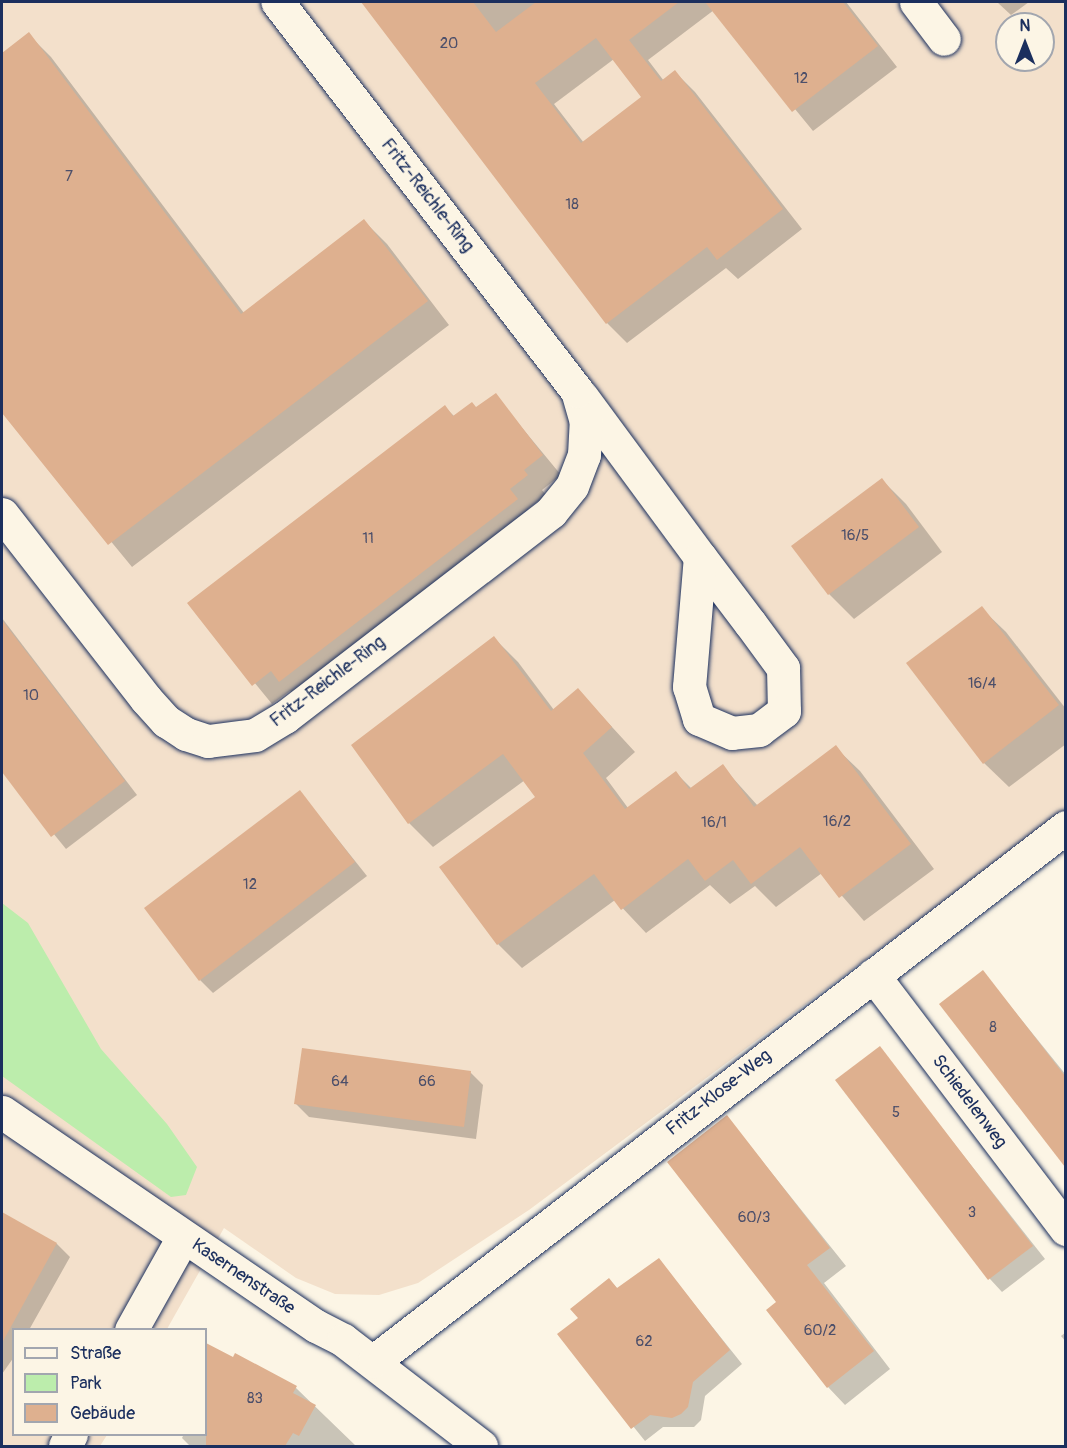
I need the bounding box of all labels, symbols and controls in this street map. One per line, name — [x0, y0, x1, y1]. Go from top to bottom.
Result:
north arrow — [995, 12, 1055, 72]
text: N — [1020, 16, 1030, 36]
house number: 20 — [440, 35, 458, 53]
house number: 12 — [794, 70, 808, 88]
street label: Fritz-Reichle-Ring — [376, 135, 478, 257]
house number: 7 — [65, 168, 73, 186]
house number: 18 — [565, 196, 579, 214]
house number: 16/5 — [841, 527, 869, 545]
house number: 11 — [362, 530, 374, 548]
street label: Fritz-Reichle-Ring — [266, 632, 390, 732]
house number: 16/4 — [968, 675, 996, 693]
house number: 10 — [23, 687, 39, 705]
house number: 16/2 — [823, 813, 851, 831]
house number: 16/1 — [701, 814, 727, 832]
house number: 12 — [243, 876, 257, 894]
house number: 8 — [989, 1019, 997, 1037]
street label: Fritz-Klose-Weg — [662, 1045, 776, 1141]
street label: Schiedelenweg — [927, 1051, 1011, 1153]
house number: 64 — [331, 1073, 349, 1091]
house number: 66 — [418, 1073, 436, 1091]
house number: 5 — [892, 1104, 900, 1122]
house number: 3 — [968, 1204, 976, 1222]
house number: 60/3 — [738, 1209, 770, 1227]
street label: Kasernenstraße — [187, 1235, 299, 1319]
house number: 60/2 — [804, 1322, 836, 1340]
legend — [12, 1328, 207, 1436]
house number: 62 — [635, 1333, 653, 1351]
text: Straße — [70, 1342, 121, 1365]
text: Park — [70, 1372, 102, 1395]
house number: 83 — [247, 1390, 263, 1408]
text: Gebäude — [70, 1402, 135, 1425]

